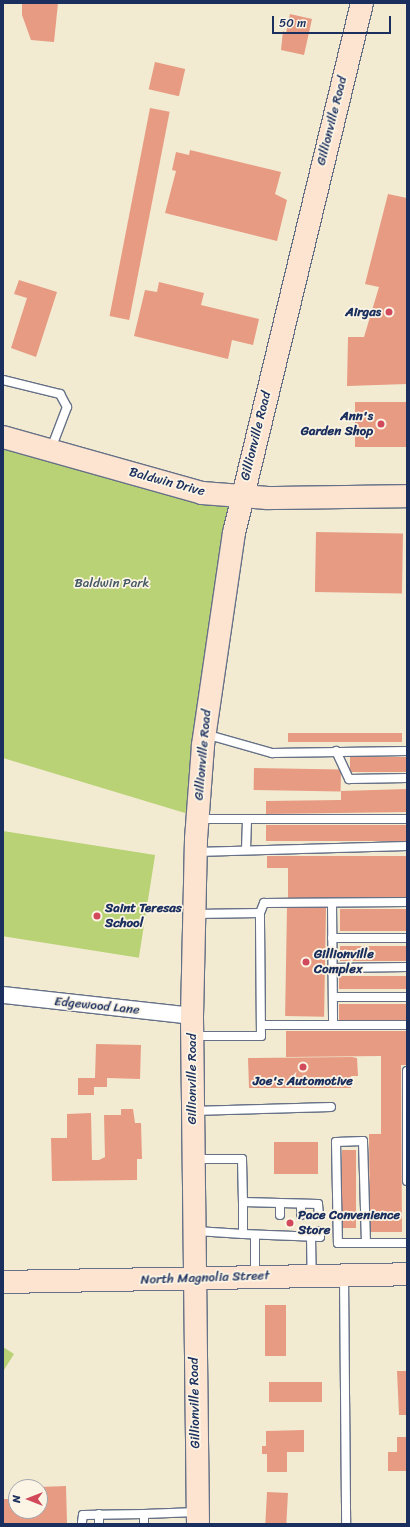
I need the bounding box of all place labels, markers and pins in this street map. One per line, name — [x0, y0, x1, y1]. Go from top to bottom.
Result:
place label: Airgas — [345, 304, 381, 320]
marker: Airgas — [384, 307, 394, 317]
place label: Ann's Garden Shop — [301, 409, 373, 440]
marker: Ann's Garden Shop — [376, 419, 386, 429]
place label: Saint Teresas School — [105, 901, 182, 932]
marker: Saint Teresas School — [92, 911, 102, 921]
place label: Gillionville Complex — [314, 947, 374, 978]
marker: Gillionville Complex — [301, 957, 311, 967]
marker: Joe's Automotive — [298, 1062, 308, 1072]
place label: Joe's Automotive — [253, 1073, 353, 1089]
place label: Pace Convenience Store — [298, 1208, 401, 1239]
marker: Pace Convenience Store — [285, 1218, 295, 1228]

